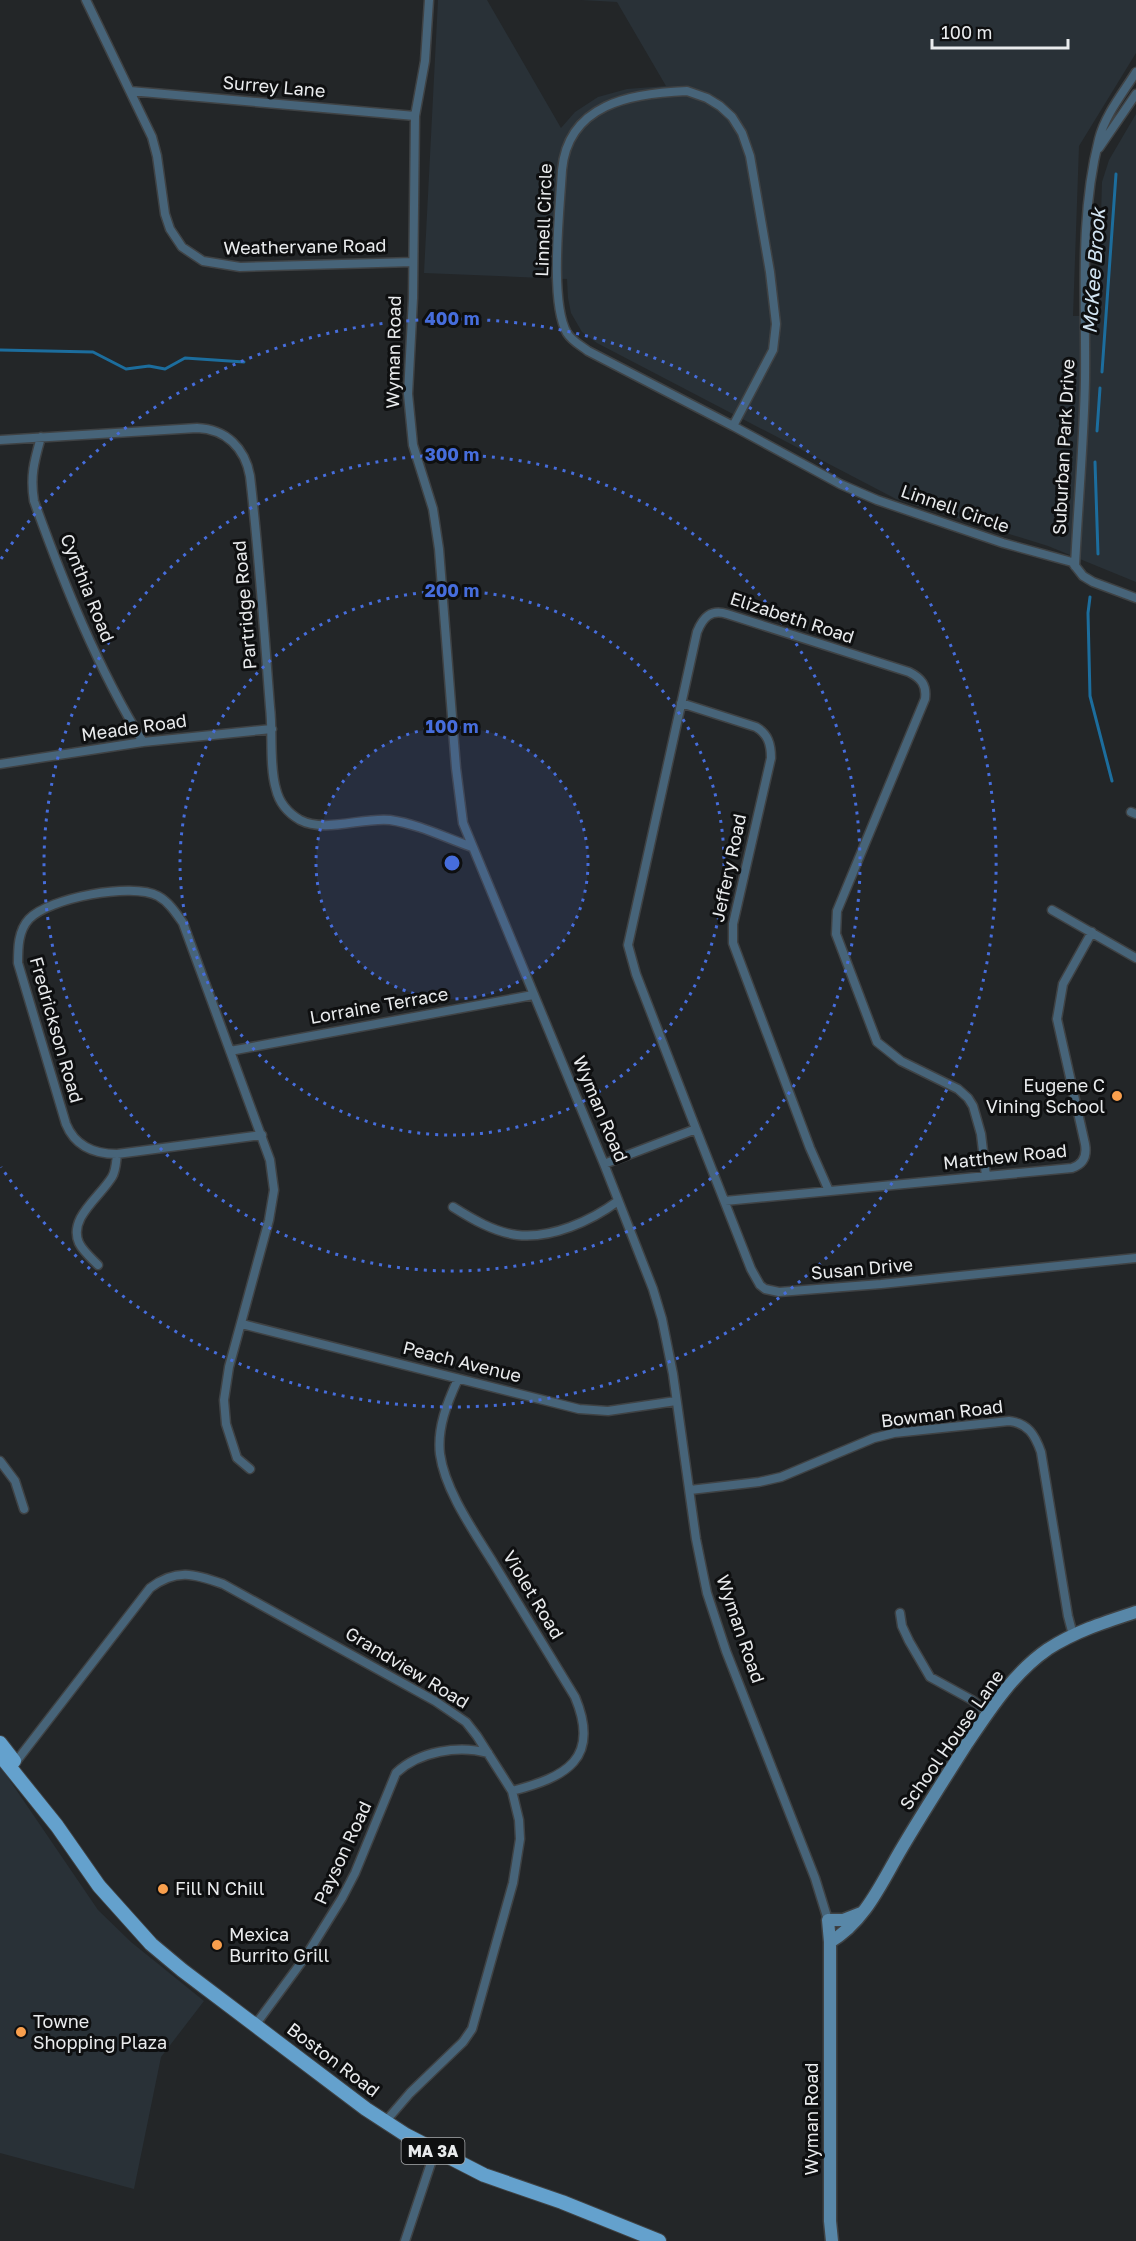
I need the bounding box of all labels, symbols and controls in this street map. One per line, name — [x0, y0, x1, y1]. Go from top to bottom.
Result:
scale bar — [932, 12, 1068, 50]
text: 100 m — [941, 21, 992, 43]
street label: Surrey Lane — [222, 71, 326, 101]
street label: Linnell Circle — [530, 163, 556, 277]
water label: McKee Brook — [1077, 205, 1110, 335]
street label: Weathervane Road — [223, 234, 387, 258]
street label: Wyman Road — [381, 295, 405, 409]
text: 400 m — [425, 307, 479, 329]
street label: Suburban Park Drive — [1047, 358, 1079, 536]
text: 300 m — [425, 443, 479, 465]
street label: Linnell Circle — [898, 479, 1013, 537]
street label: Cynthia Road — [56, 530, 120, 645]
street label: Partridge Road — [227, 540, 261, 670]
text: 200 m — [425, 579, 479, 601]
street label: Elizabeth Road — [727, 587, 857, 647]
street label: Meade Road — [80, 709, 188, 745]
text: 100 m — [426, 715, 478, 737]
street label: Jeffery Road — [706, 812, 750, 924]
centre of rings — [442, 853, 462, 873]
street label: Fredrickson Road — [26, 954, 88, 1105]
street label: Lorraine Terrace — [308, 982, 450, 1028]
street label: Wyman Road — [569, 1052, 633, 1165]
place label: Eugene C Vining School — [986, 1074, 1105, 1117]
marker: Eugene C Vining School — [1110, 1089, 1124, 1103]
street label: Matthew Road — [942, 1139, 1068, 1173]
street label: Susan Drive — [810, 1253, 914, 1283]
street label: Peach Avenue — [401, 1336, 524, 1386]
street label: Bowman Road — [879, 1395, 1004, 1431]
street label: Violet Road — [499, 1546, 569, 1643]
street label: Wyman Road — [712, 1572, 770, 1686]
street label: Grandview Road — [342, 1622, 473, 1713]
street label: School House Lane — [894, 1665, 1008, 1814]
street label: Payson Road — [309, 1797, 376, 1908]
place label: Fill N Chill — [175, 1877, 265, 1899]
marker: Fill N Chill — [156, 1882, 170, 1896]
place label: Mexica Burrito Grill — [229, 1923, 330, 1966]
marker: Mexica Burrito Grill — [210, 1938, 224, 1952]
place label: Towne Shopping Plaza — [33, 2010, 167, 2053]
street label: Boston Road — [283, 2017, 384, 2101]
marker: Towne Shopping Plaza — [14, 2025, 28, 2039]
street label: Wyman Road — [800, 2062, 822, 2176]
road number: MA 3A — [402, 2138, 464, 2164]

